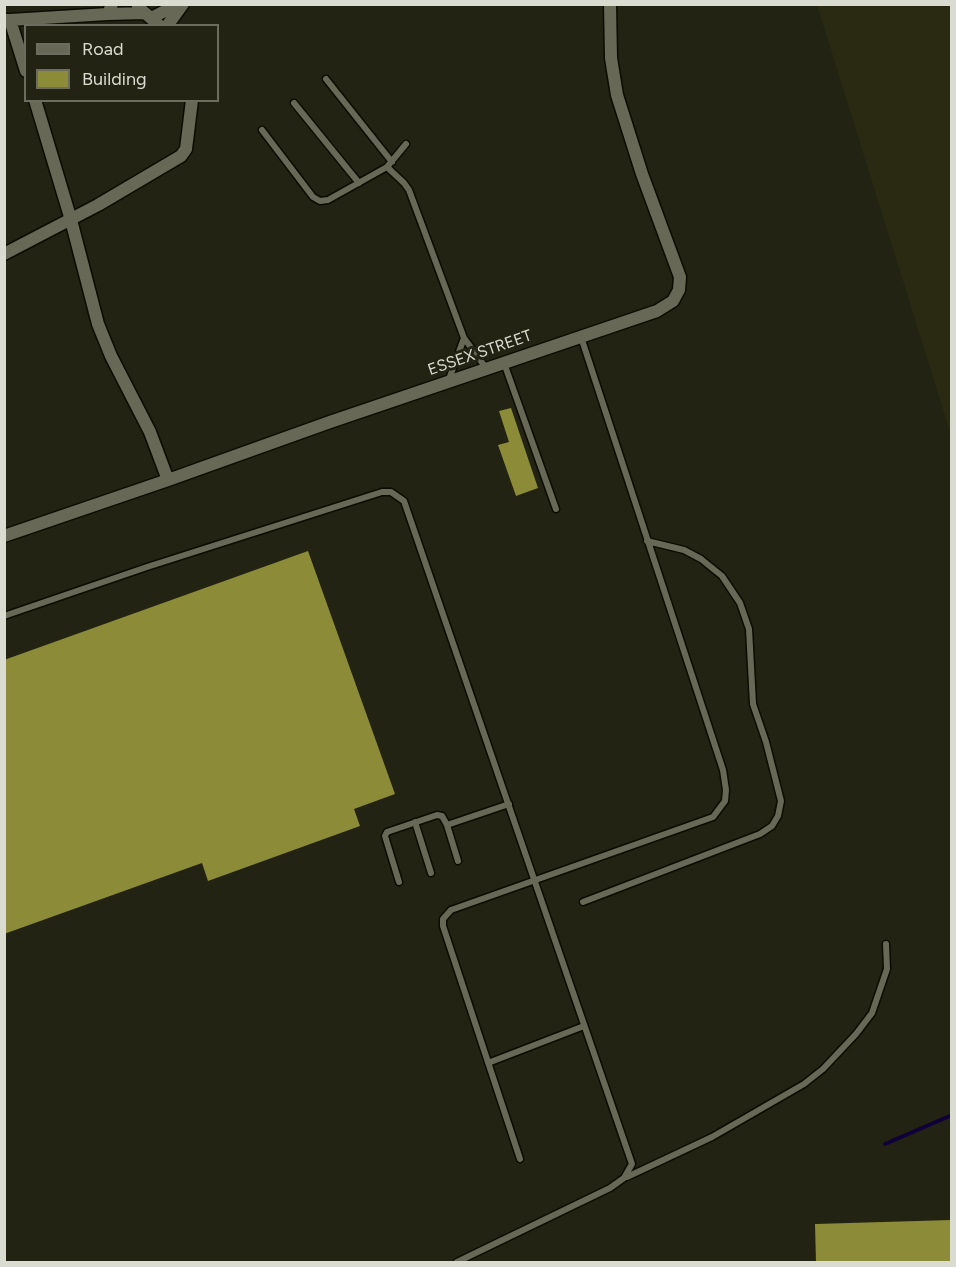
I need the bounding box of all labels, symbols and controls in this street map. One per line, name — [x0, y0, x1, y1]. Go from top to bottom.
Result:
legend — [24, 24, 219, 102]
text: Road — [82, 38, 123, 60]
text: Building — [82, 68, 147, 90]
street label: ESSEX STREET — [425, 326, 535, 380]

